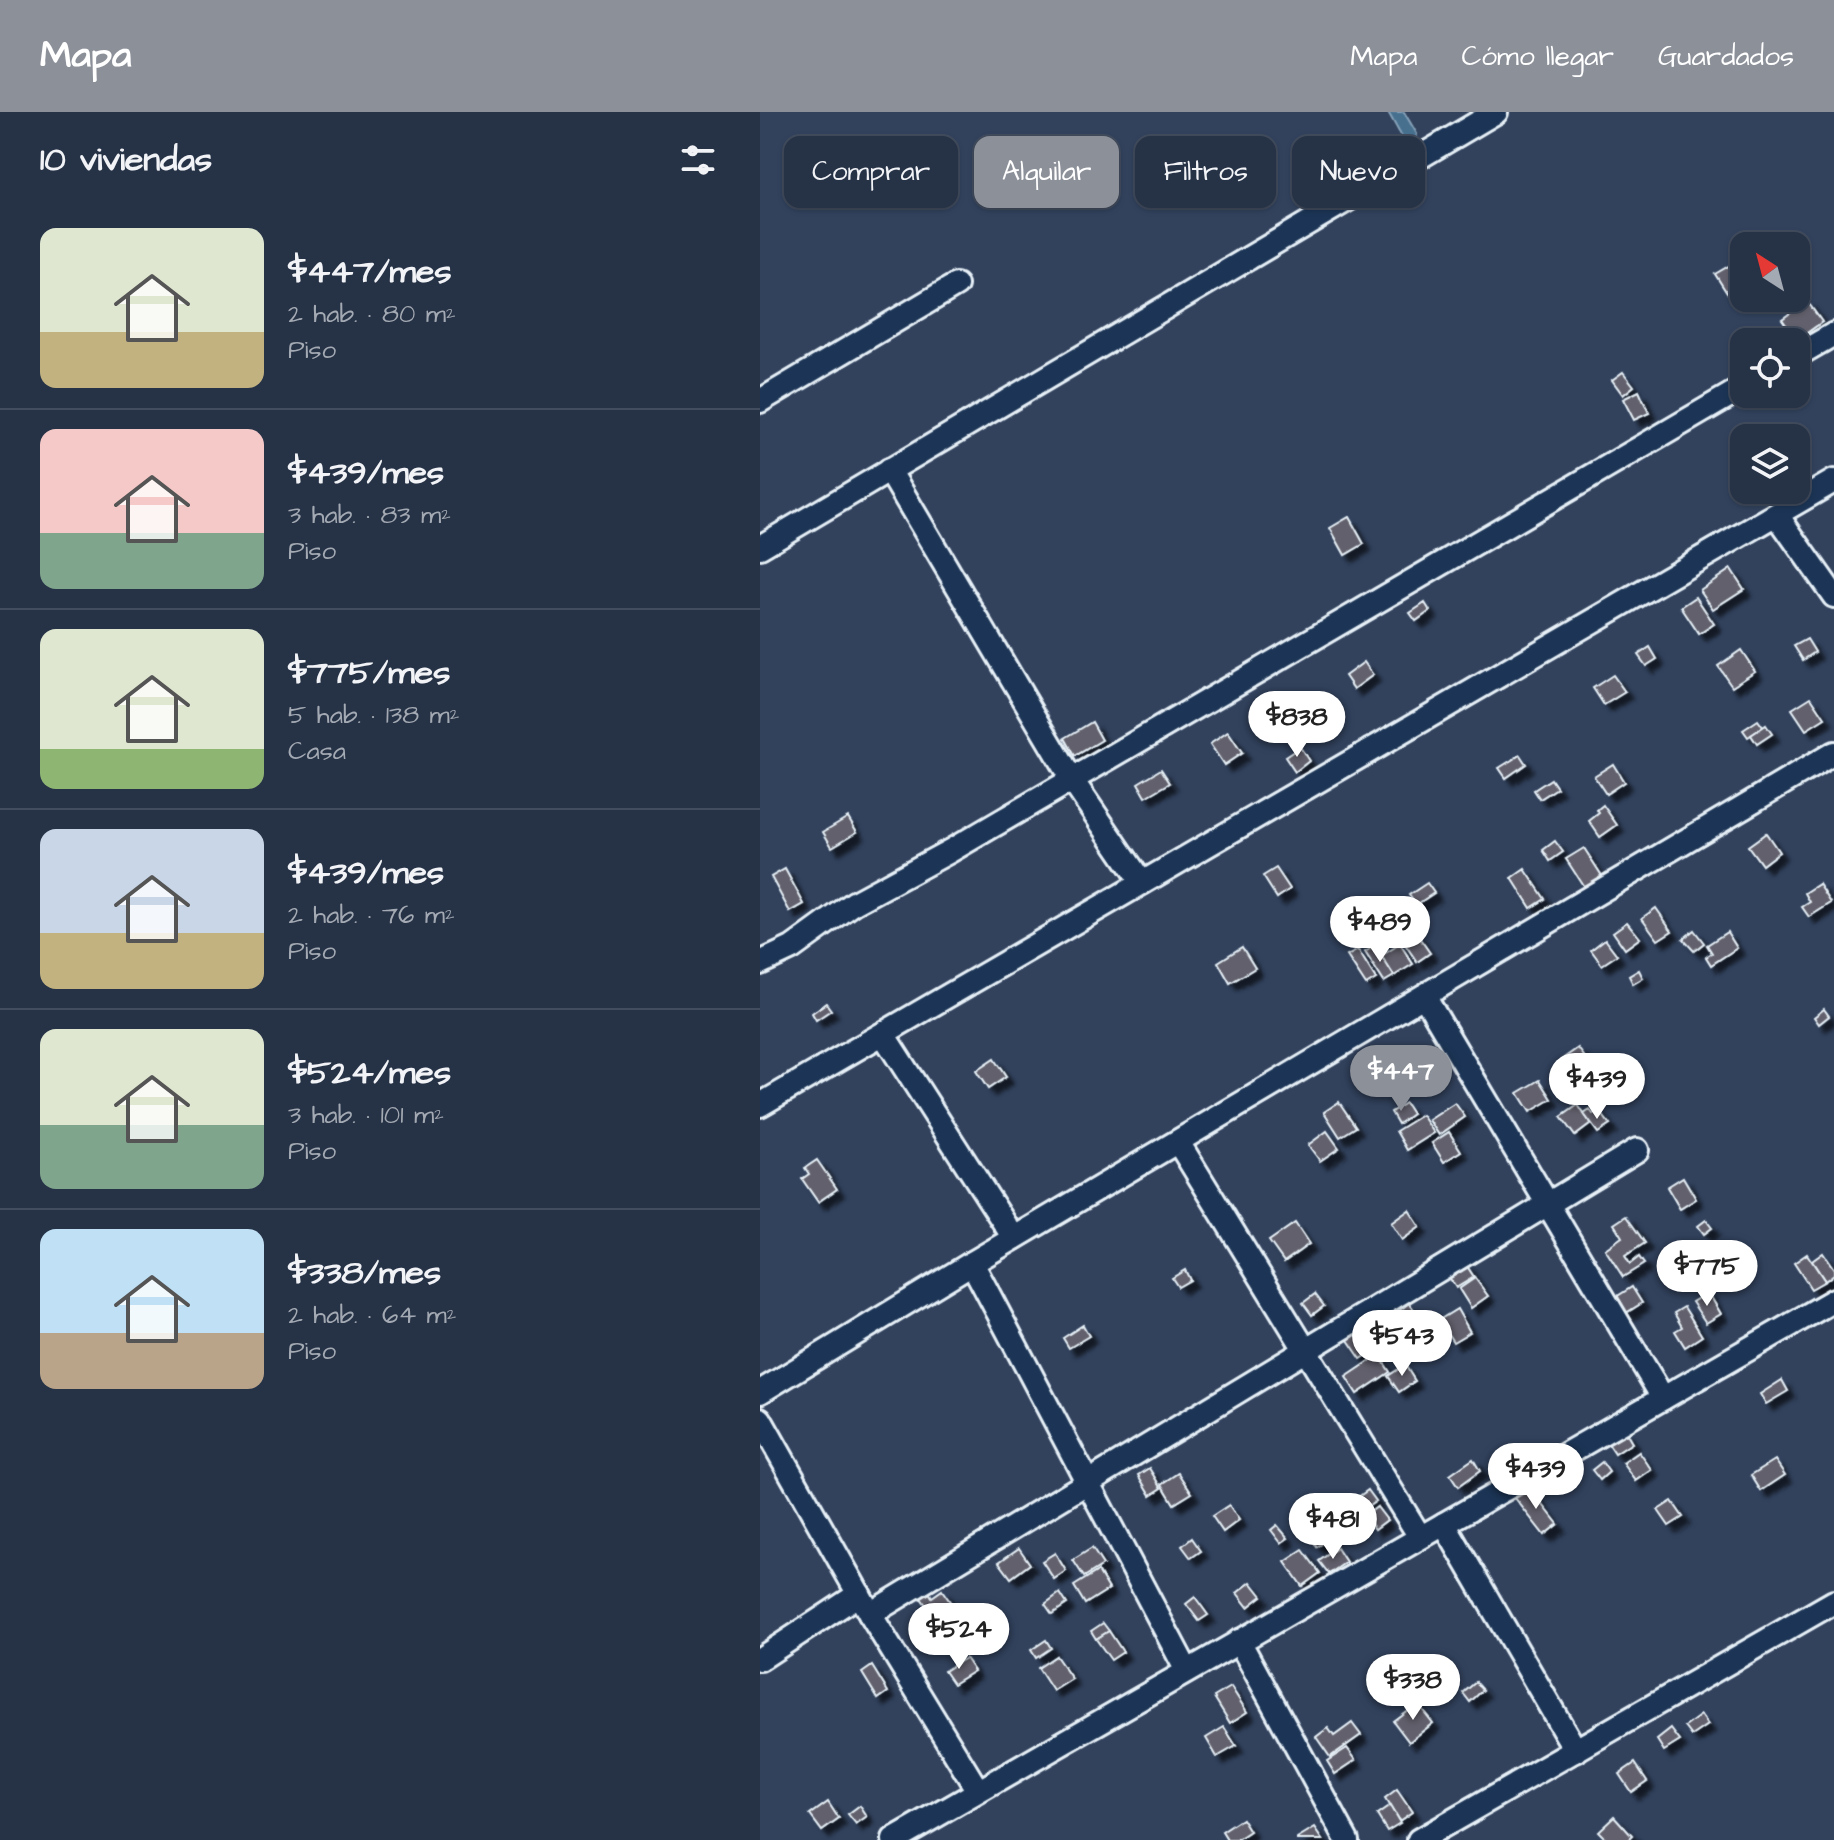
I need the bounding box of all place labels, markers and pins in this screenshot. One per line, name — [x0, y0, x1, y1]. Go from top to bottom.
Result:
pin: $838 — [1250, 691, 1344, 759]
pin: $489 — [1333, 896, 1427, 964]
pin: $447 — [1354, 1045, 1448, 1113]
pin: $439 — [1550, 1053, 1644, 1121]
pin: $775 — [1660, 1240, 1754, 1308]
pin: $543 — [1355, 1310, 1449, 1378]
pin: $439 — [1489, 1443, 1583, 1511]
pin: $481 — [1286, 1493, 1380, 1561]
pin: $524 — [912, 1603, 1006, 1671]
pin: $338 — [1366, 1654, 1460, 1722]

